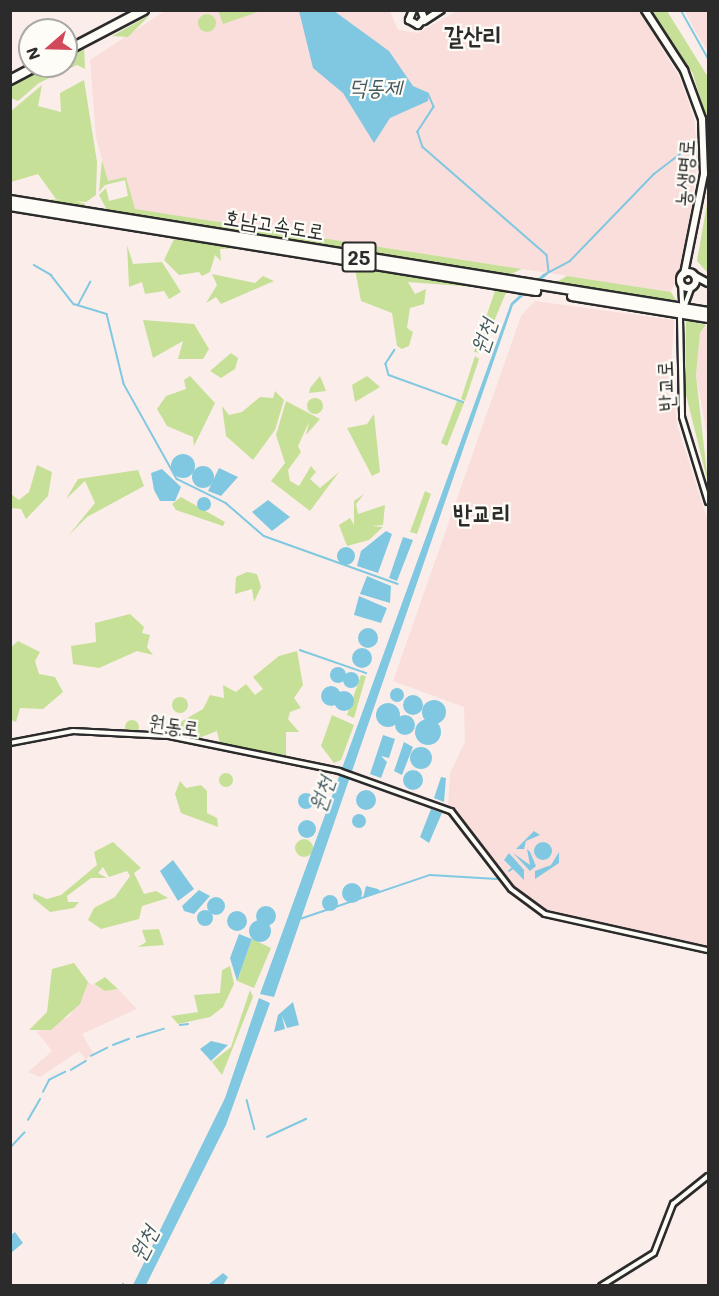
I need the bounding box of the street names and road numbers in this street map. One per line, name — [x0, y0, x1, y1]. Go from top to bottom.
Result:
street label: 농생명로 — [669, 138, 699, 208]
street label: 호남고속도로 — [222, 204, 326, 244]
road number: 25 — [341, 240, 377, 274]
street label: 반교로 — [651, 360, 679, 412]
street label: 원동로 — [147, 709, 201, 741]

